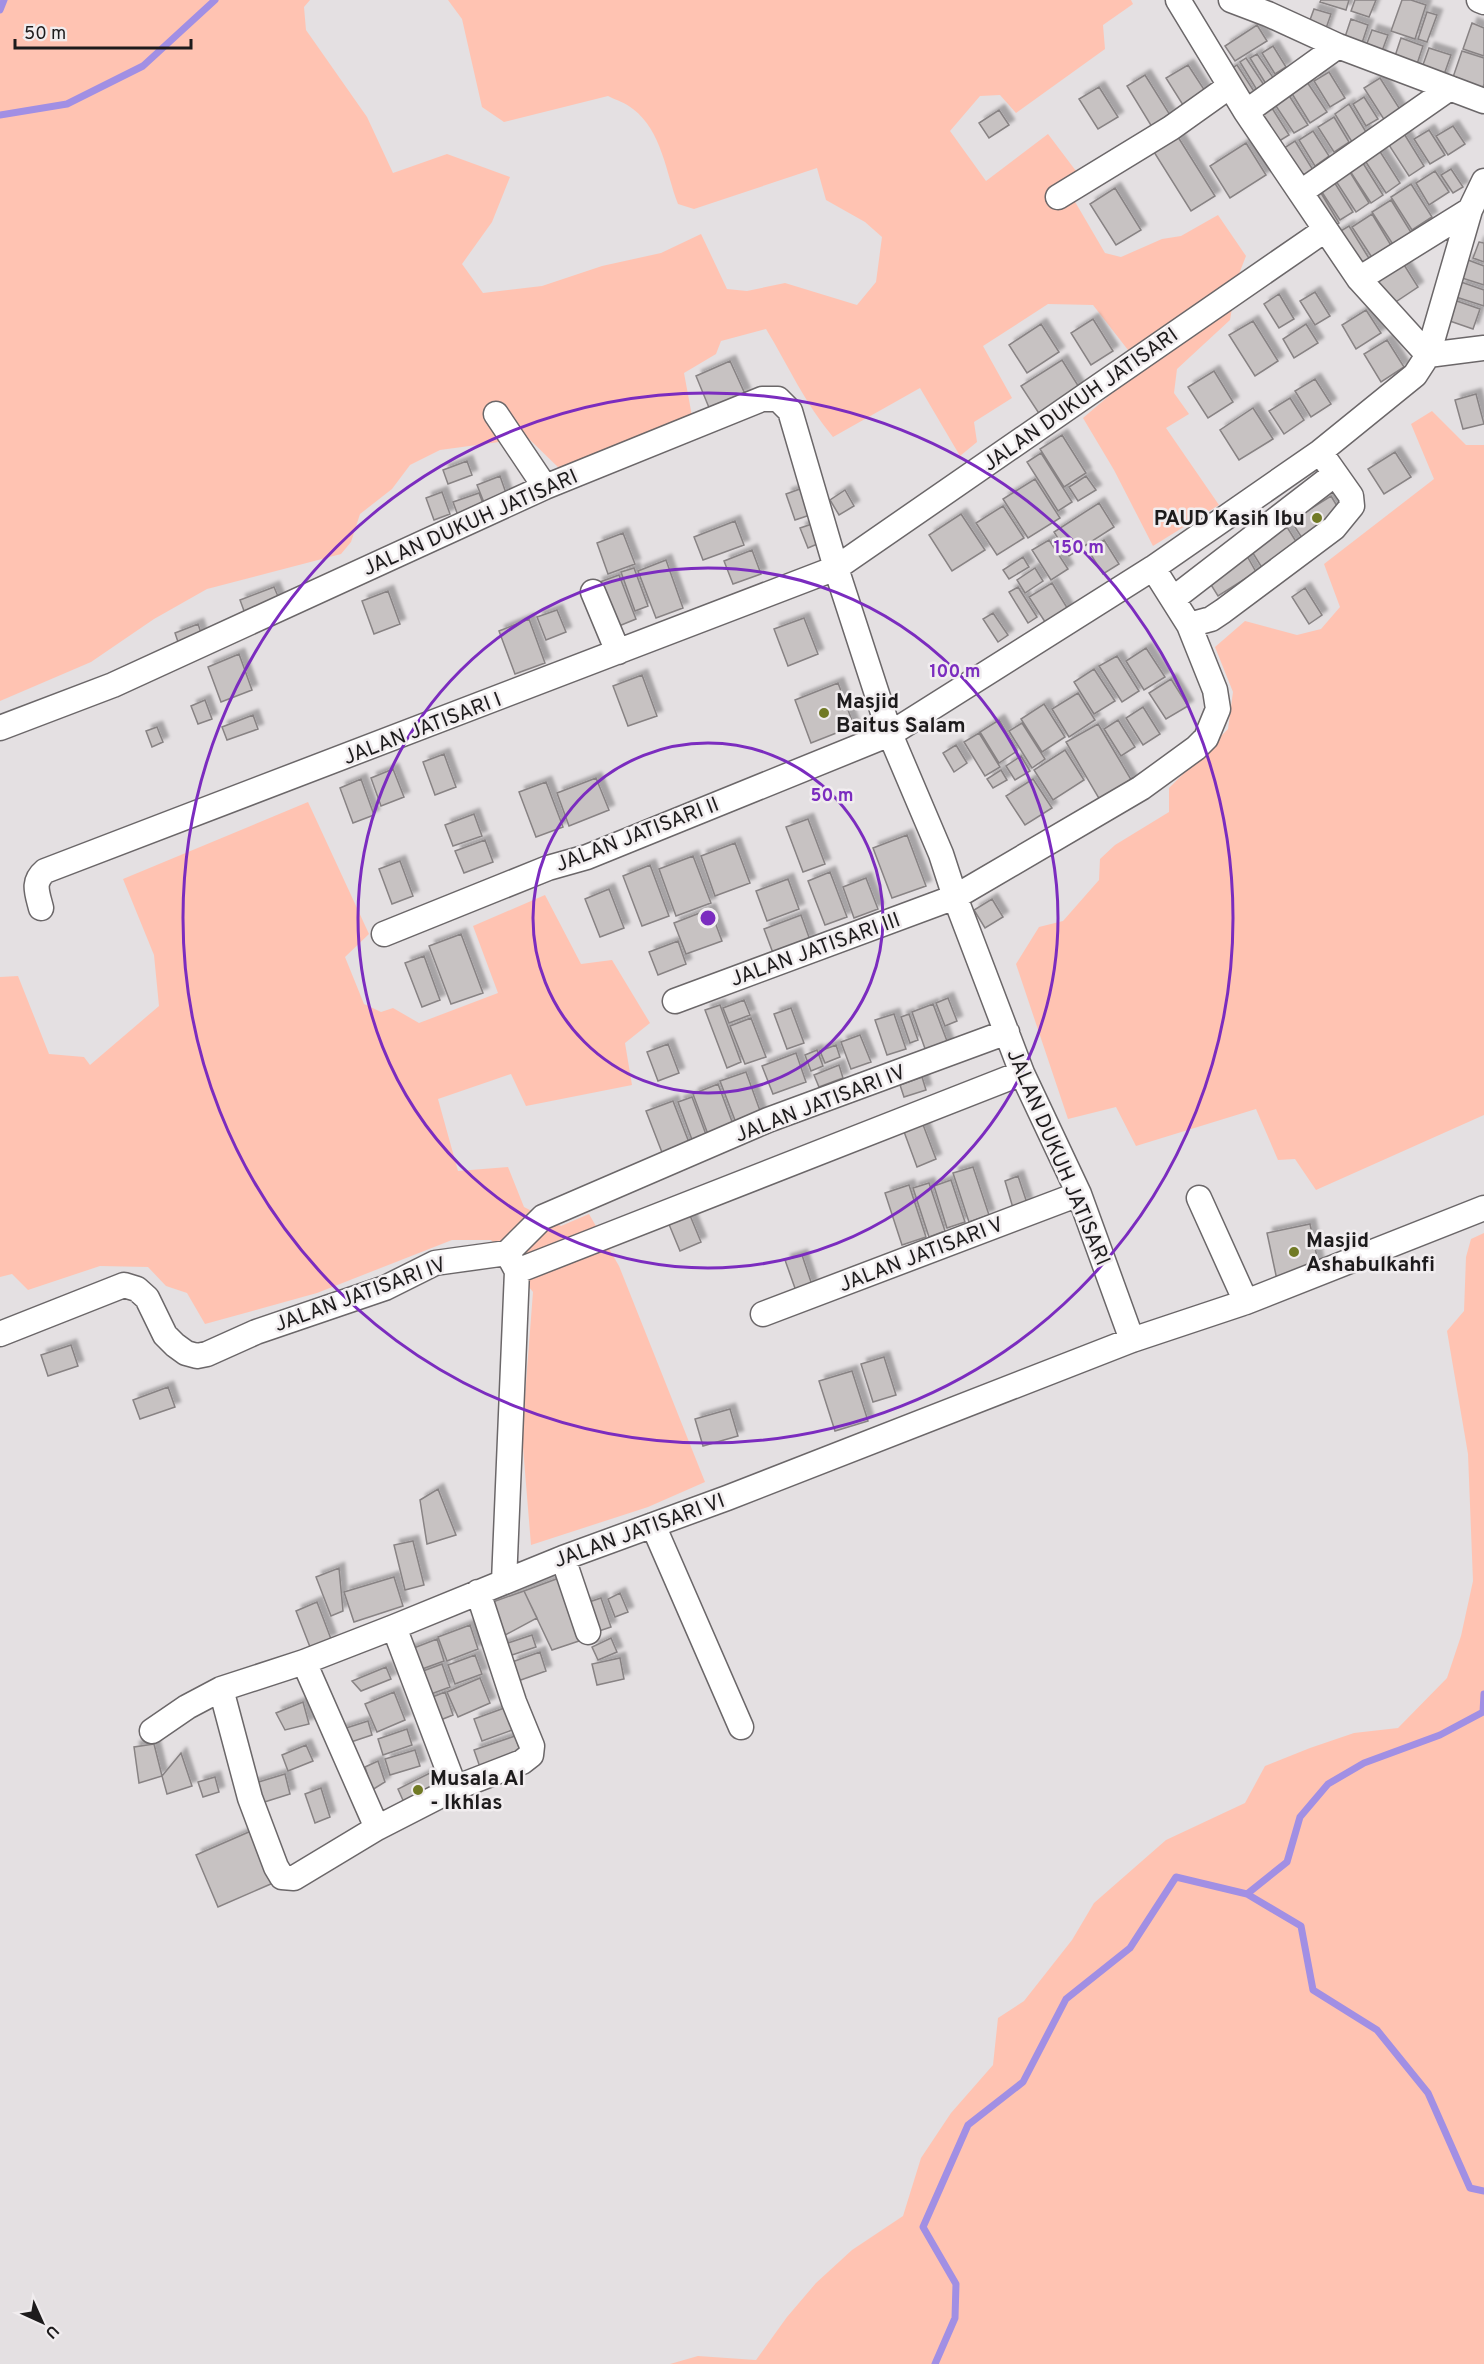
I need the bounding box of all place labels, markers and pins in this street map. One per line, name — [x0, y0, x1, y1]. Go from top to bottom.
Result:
place label: PAUD Kasih Ibu — [1154, 506, 1305, 533]
marker: PAUD Kasih Ibu — [1310, 511, 1324, 525]
place label: Masjid Baitus Salam — [836, 689, 966, 740]
marker: Masjid Baitus Salam — [817, 706, 831, 720]
centre of rings — [698, 908, 718, 928]
place label: Masjid Ashabulkahfi — [1306, 1228, 1435, 1279]
marker: Masjid Ashabulkahfi — [1287, 1245, 1301, 1259]
place label: Musala Al - Ikhlas — [430, 1766, 525, 1817]
marker: Musala Al - Ikhlas — [411, 1783, 425, 1797]

